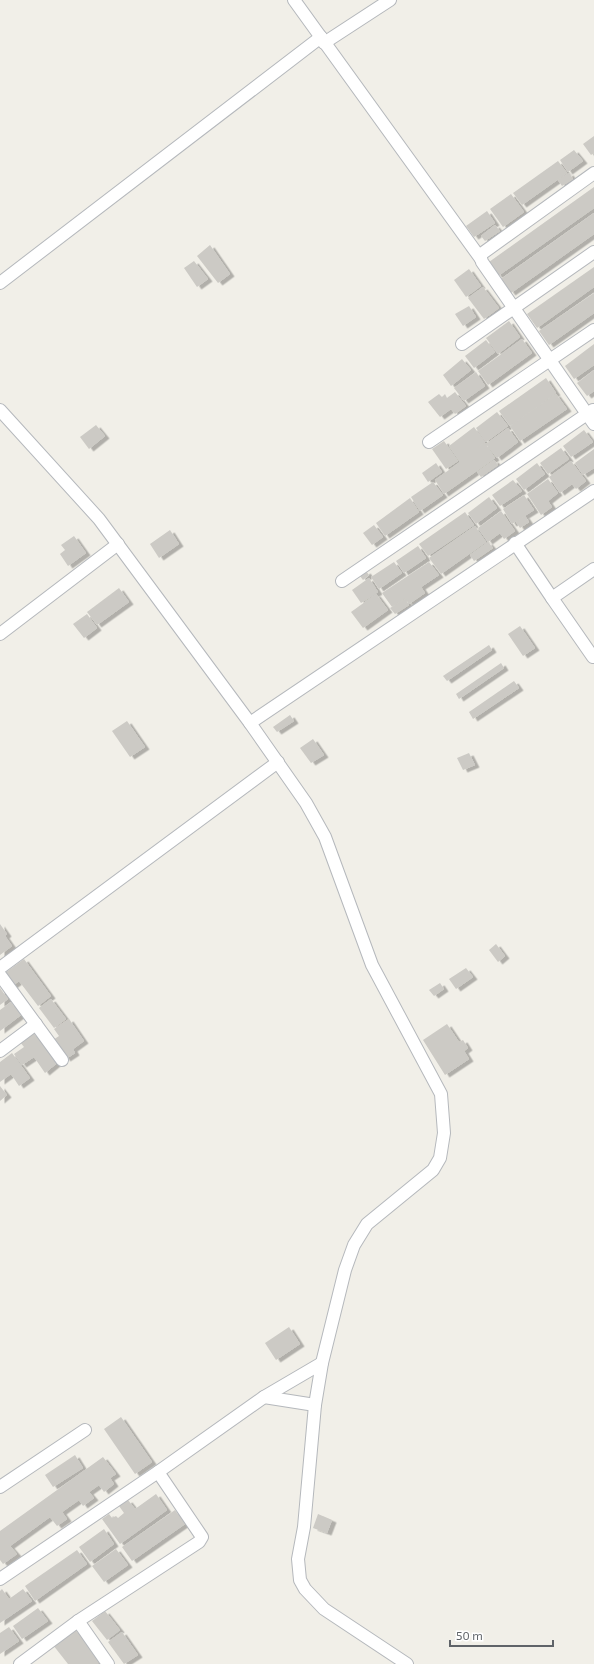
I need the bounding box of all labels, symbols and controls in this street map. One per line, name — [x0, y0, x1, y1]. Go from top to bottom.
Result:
scale bar — [450, 1622, 553, 1648]
text: 50 m — [456, 1628, 483, 1642]

